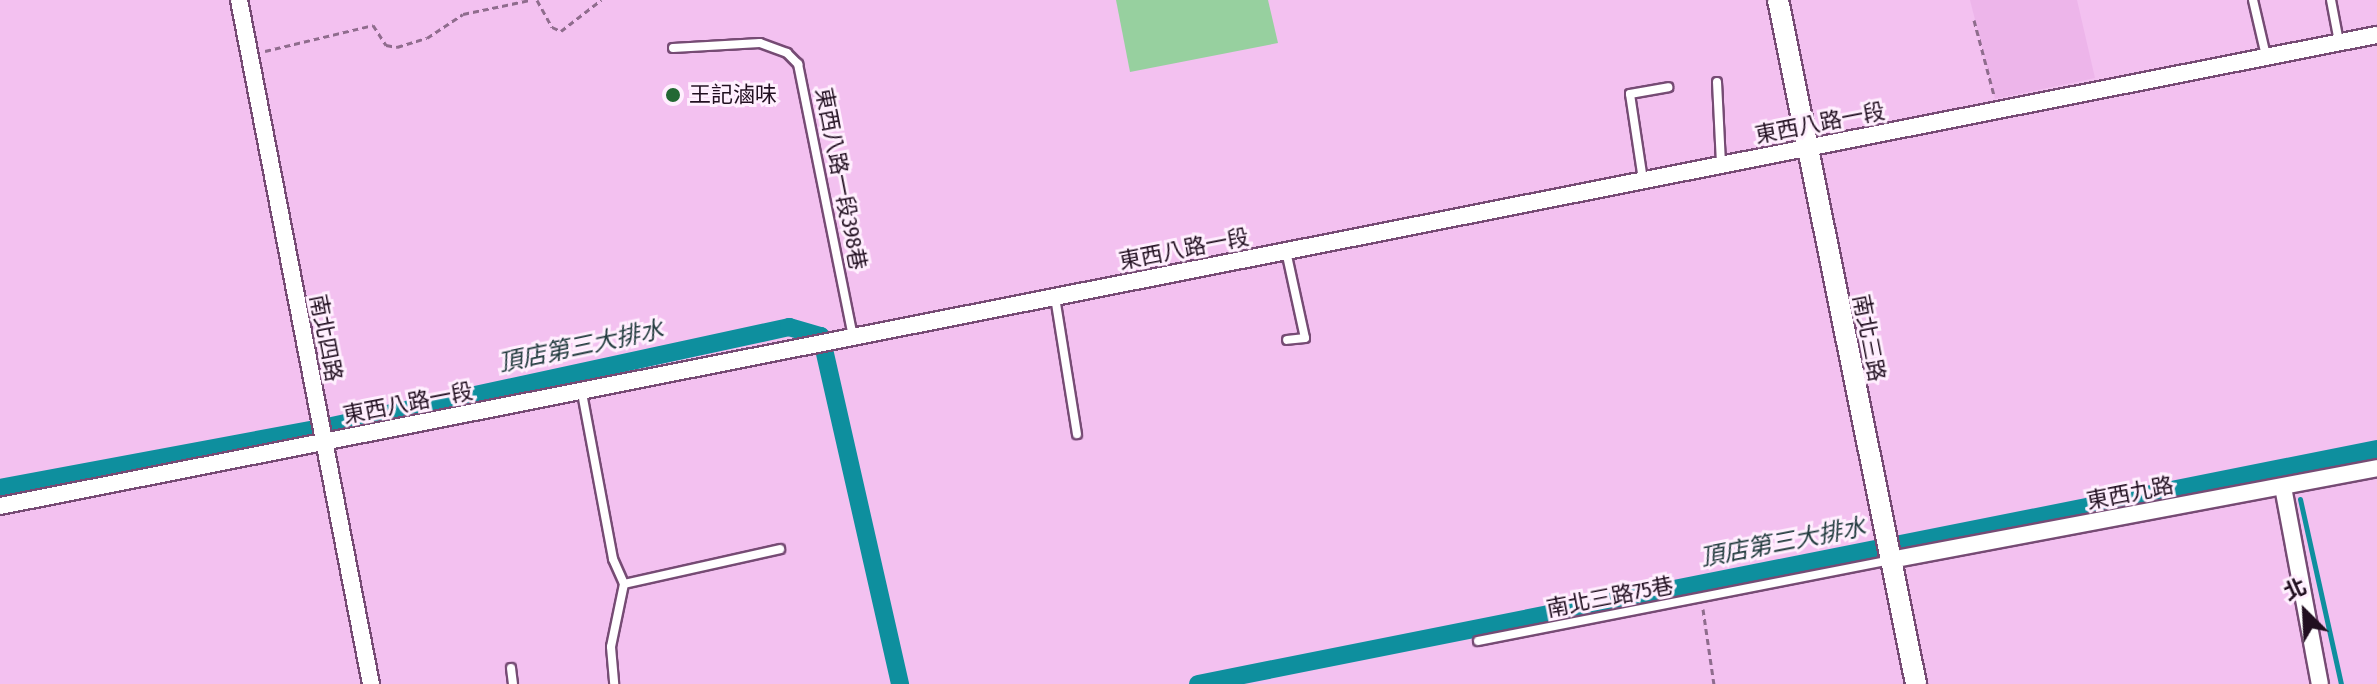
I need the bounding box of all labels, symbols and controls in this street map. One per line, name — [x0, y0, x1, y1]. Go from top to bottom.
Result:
place label: 王記滷味 — [689, 82, 777, 108]
street label: 東西八路一段398巷 — [810, 85, 872, 273]
marker: 王記滷味 — [664, 86, 682, 104]
street label: 東西八路一段 — [1753, 97, 1887, 149]
street label: 東西八路一段 — [1117, 223, 1251, 275]
street label: 南北四路 — [305, 292, 347, 384]
street label: 南北三路 — [1848, 292, 1890, 384]
water label: 頂店第三大排水 — [496, 315, 666, 379]
street label: 東西八路一段 — [341, 377, 475, 429]
street label: 東西九路 — [2084, 472, 2176, 514]
water label: 頂店第三大排水 — [1698, 513, 1868, 573]
street label: 南北三路75巷 — [1544, 572, 1676, 622]
north arrow — [2265, 572, 2345, 652]
text: 北 — [2279, 573, 2311, 606]

